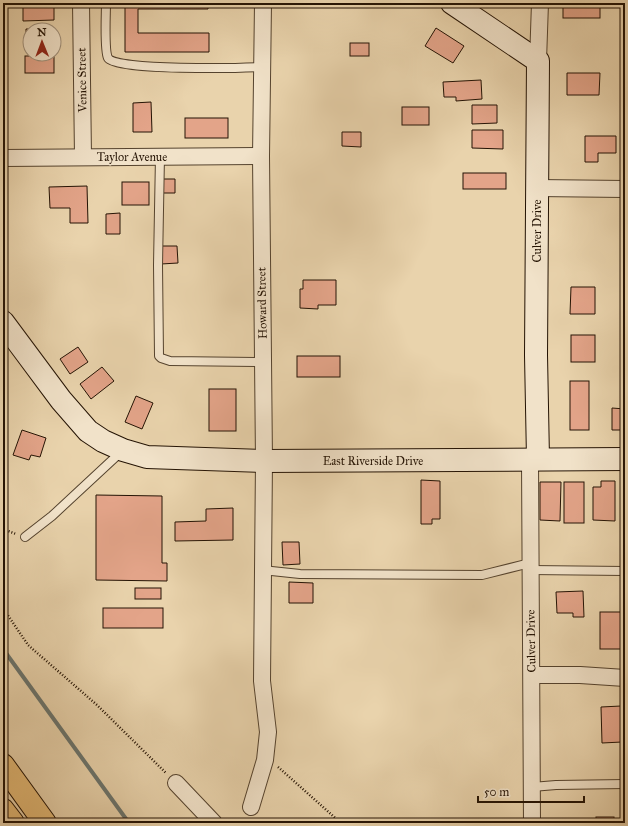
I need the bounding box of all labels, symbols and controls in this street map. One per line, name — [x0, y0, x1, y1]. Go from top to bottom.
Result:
north arrow — [22, 22, 62, 62]
text: N — [37, 26, 47, 39]
street label: Venice Street — [74, 47, 90, 113]
street label: Taylor Avenue — [97, 150, 167, 164]
street label: Culver Drive — [530, 199, 544, 263]
street label: Howard Street — [254, 266, 270, 339]
street label: East Riverside Drive — [323, 454, 423, 468]
street label: Culver Drive — [523, 609, 539, 673]
scale bar — [478, 778, 584, 804]
text: 50 m — [484, 785, 509, 799]

